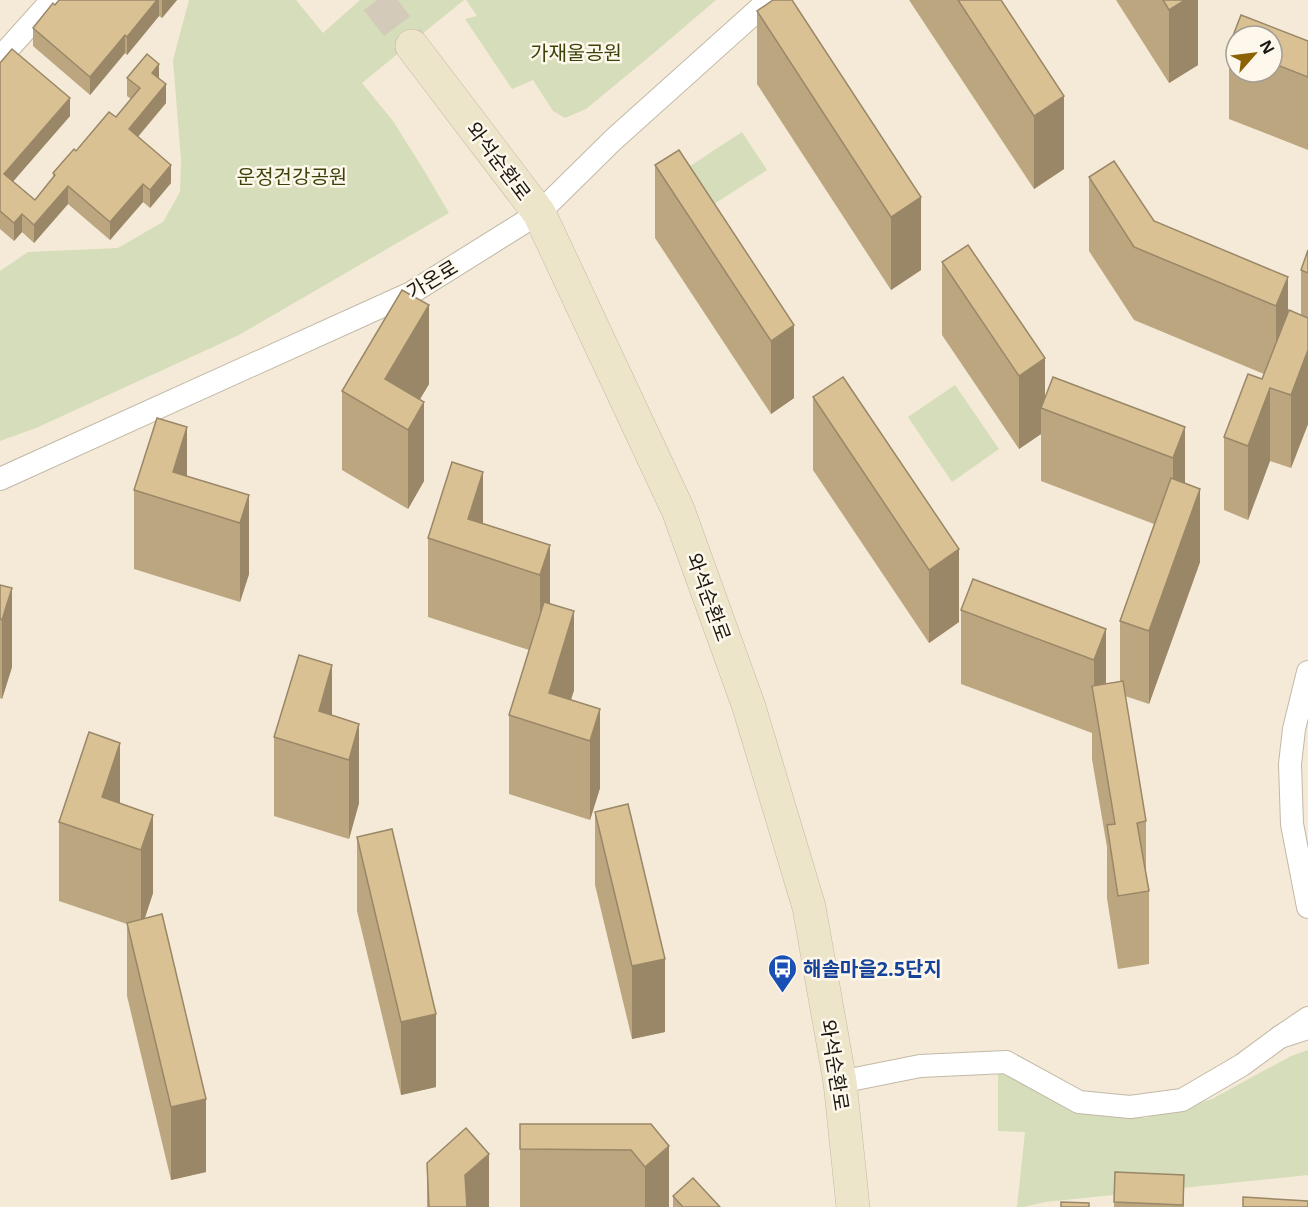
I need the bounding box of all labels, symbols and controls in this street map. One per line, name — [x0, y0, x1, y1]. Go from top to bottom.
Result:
north arrow — [1224, 24, 1284, 84]
text: N — [1254, 36, 1280, 58]
park label: 가재울공원 — [530, 39, 622, 66]
street label: 와석순환로 — [461, 116, 537, 206]
park label: 운정건강공원 — [237, 163, 347, 190]
street label: 가온로 — [401, 253, 463, 305]
street label: 와석순환로 — [681, 549, 737, 645]
bus stop icon: 해솔마을2.5단지 — [766, 952, 798, 994]
place label: 해솔마을2.5단지 — [803, 955, 942, 982]
street label: 와석순환로 — [814, 1017, 856, 1113]

